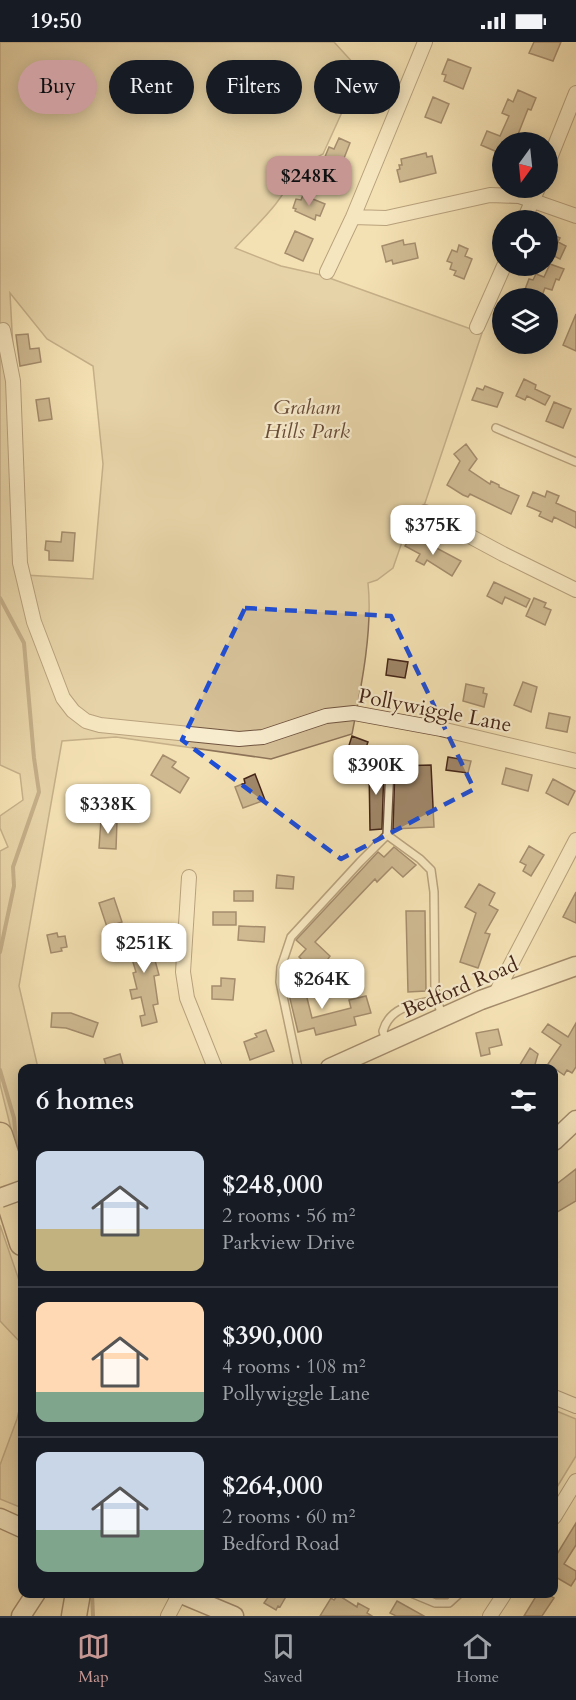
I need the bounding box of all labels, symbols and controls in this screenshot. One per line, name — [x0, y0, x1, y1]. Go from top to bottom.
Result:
text: 19:50 — [30, 6, 81, 36]
chip: Buy — [18, 60, 97, 114]
chip: Rent — [109, 60, 194, 114]
chip: Filters — [206, 60, 302, 114]
chip: New — [314, 60, 400, 114]
north arrow — [492, 132, 558, 198]
map controls — [492, 132, 558, 354]
pin: $248K — [267, 156, 351, 207]
text: $248K — [280, 162, 338, 189]
button: locate — [492, 210, 558, 276]
button: layers — [492, 288, 558, 354]
park label: Graham Hills Park — [264, 393, 351, 446]
pin: $375K — [391, 505, 475, 556]
text: $375K — [404, 511, 462, 538]
street label: Pollywiggle Lane — [356, 681, 514, 740]
pin: $390K — [334, 745, 418, 796]
text: $390K — [347, 751, 405, 778]
pin: $338K — [66, 784, 150, 835]
text: $338K — [79, 790, 137, 817]
pin: $251K — [102, 923, 186, 974]
text: $251K — [115, 929, 173, 956]
street label: Bedford Road — [398, 950, 523, 1025]
pin: $264K — [280, 959, 364, 1010]
text: $264K — [293, 965, 351, 992]
text: 6 homes — [36, 1083, 134, 1118]
icon: filters — [507, 1084, 540, 1117]
text: $248,000 — [222, 1167, 323, 1202]
icon: home — [84, 1175, 156, 1247]
text: 2 rooms · 56 m² — [222, 1202, 355, 1229]
text: Parkview Drive — [222, 1229, 355, 1256]
text: $390,000 — [222, 1318, 323, 1353]
icon: home — [84, 1326, 156, 1398]
text: 4 rooms · 108 m² — [222, 1353, 366, 1380]
text: Pollywiggle Lane — [222, 1380, 370, 1407]
text: $264,000 — [222, 1468, 323, 1503]
icon: home — [84, 1476, 156, 1548]
text: 2 rooms · 60 m² — [222, 1503, 355, 1530]
text: Bedford Road — [222, 1530, 340, 1557]
tab: Map — [77, 1630, 110, 1688]
tab: Saved — [264, 1630, 302, 1688]
tab: Home — [456, 1630, 499, 1688]

